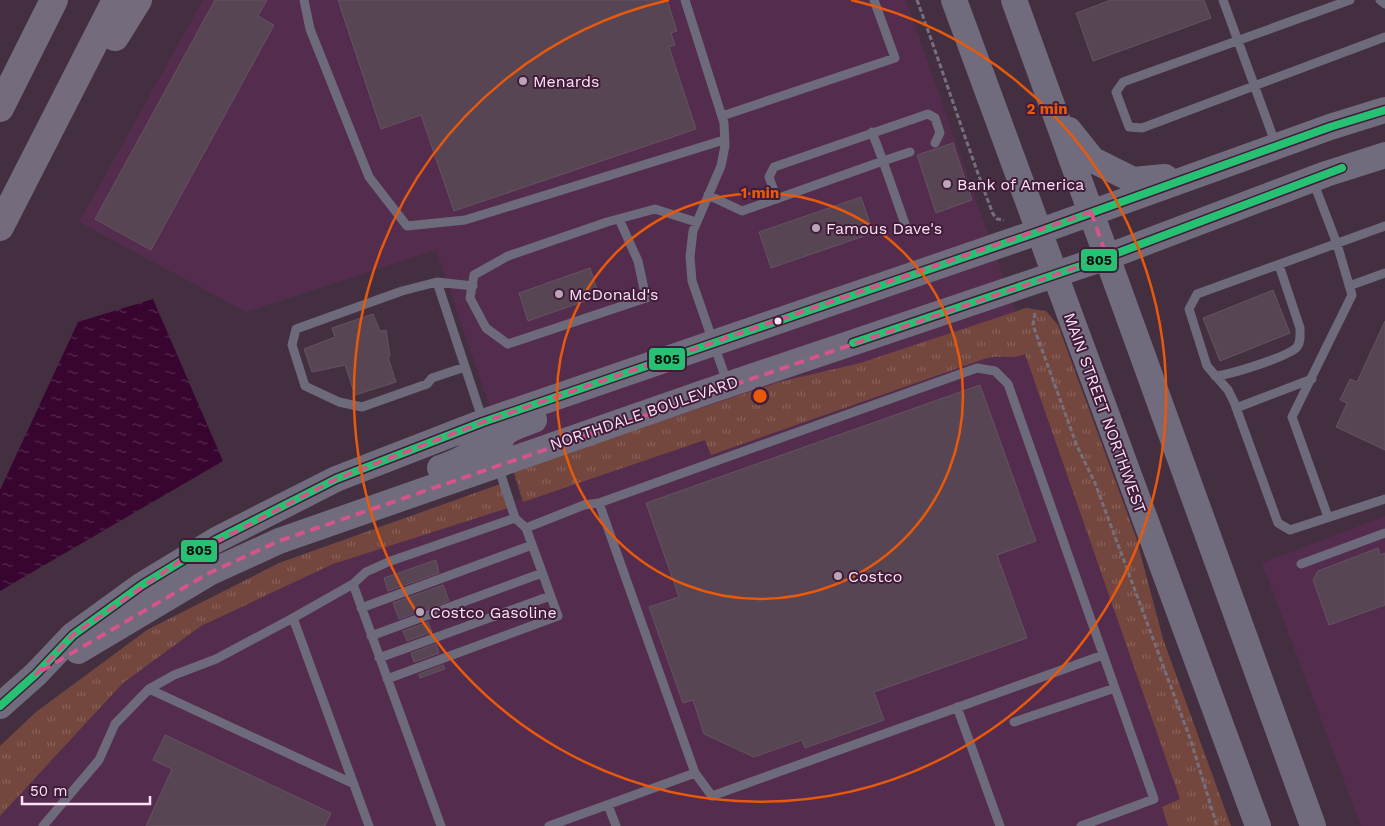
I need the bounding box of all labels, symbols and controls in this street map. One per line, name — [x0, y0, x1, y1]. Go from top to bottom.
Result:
place label: Menards — [533, 72, 599, 91]
marker: Menards — [517, 75, 529, 87]
text: 2 min — [1026, 100, 1068, 118]
place label: Bank of America — [957, 175, 1084, 194]
marker: Bank of America — [941, 178, 953, 190]
text: 1 min — [741, 184, 779, 202]
place label: Famous Dave's — [826, 219, 942, 238]
marker: Famous Dave's — [810, 222, 822, 234]
line badge: 805 — [1080, 248, 1118, 272]
text: 805 — [1086, 252, 1112, 268]
place label: McDonald's — [569, 285, 659, 304]
marker: McDonald's — [553, 288, 565, 300]
street label: MAIN STREET NORTHWEST — [1060, 310, 1150, 516]
unlabelled marker — [773, 316, 783, 326]
line badge: 805 — [648, 347, 686, 371]
text: 805 — [654, 351, 680, 367]
street label: NORTHDALE BOULEVARD — [547, 372, 741, 454]
centre of rings — [751, 387, 769, 405]
line badge: 805 — [180, 539, 218, 563]
text: 805 — [186, 542, 212, 558]
place label: Costco — [848, 567, 902, 586]
marker: Costco — [832, 570, 844, 582]
place label: Costco Gasoline — [430, 603, 557, 622]
marker: Costco Gasoline — [414, 606, 426, 618]
scale bar — [22, 774, 150, 806]
text: 50 m — [30, 782, 67, 800]

